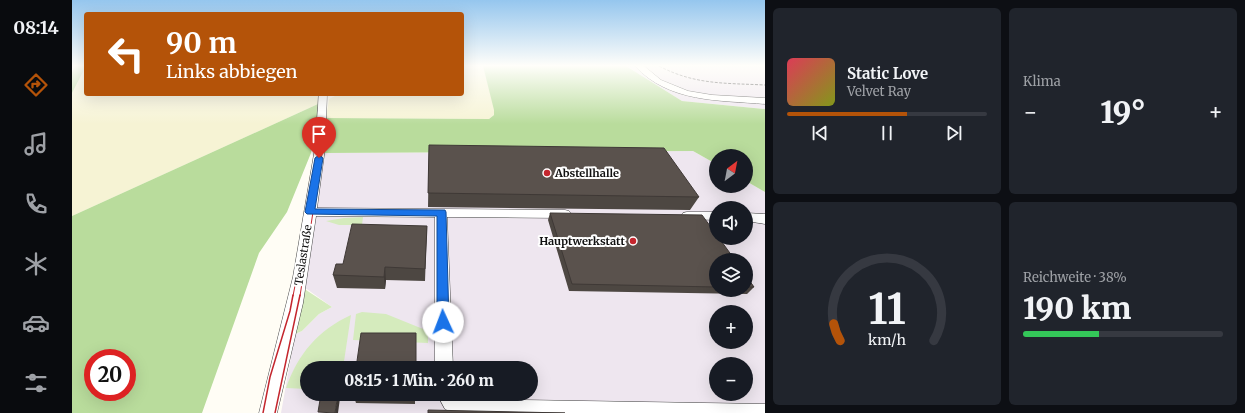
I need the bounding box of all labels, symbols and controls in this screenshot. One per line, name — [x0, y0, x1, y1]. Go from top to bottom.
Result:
text: 08:14 — [13, 16, 59, 39]
text: 90 m — [166, 25, 237, 61]
icon: left — [100, 28, 152, 80]
text: Links abbiegen — [166, 60, 298, 83]
text: Static Love — [847, 64, 928, 83]
icon: directions — [22, 71, 50, 99]
text: Klima — [1023, 73, 1061, 90]
text: Velvet Ray — [847, 83, 911, 100]
text: 19° — [1100, 93, 1146, 131]
text: − — [1023, 98, 1038, 126]
text: + — [1208, 98, 1223, 126]
pin — [302, 117, 336, 158]
icon: previous — [809, 122, 831, 144]
icon: pause — [876, 122, 898, 144]
icon: next — [943, 122, 965, 144]
icon: arrive — [308, 123, 330, 145]
icon: music — [22, 130, 50, 158]
north arrow — [709, 149, 753, 193]
map controls — [709, 149, 753, 401]
place label: Abstellhalle — [554, 166, 619, 180]
marker: Abstellhalle — [542, 168, 552, 178]
icon: phone — [22, 190, 50, 218]
button: sound — [709, 201, 753, 245]
street label: Teslastraße — [291, 223, 315, 286]
place label: Hauptwerkstatt — [539, 234, 626, 248]
marker: Hauptwerkstatt — [628, 236, 638, 246]
icon: climate — [22, 250, 50, 278]
button: layers — [709, 253, 753, 297]
text: Reichweite · 38% — [1023, 269, 1127, 286]
text: 11 — [868, 283, 906, 335]
text: 190 km — [1023, 289, 1131, 327]
position arrow — [422, 301, 464, 343]
button: + — [709, 305, 753, 349]
icon: car — [22, 309, 50, 337]
text: km/h — [868, 331, 906, 349]
speed limit sign: 20 — [84, 349, 136, 401]
button: − — [709, 357, 753, 401]
icon: filters — [22, 369, 50, 397]
text: 08:15 · 1 Min. · 260 m — [344, 371, 494, 390]

